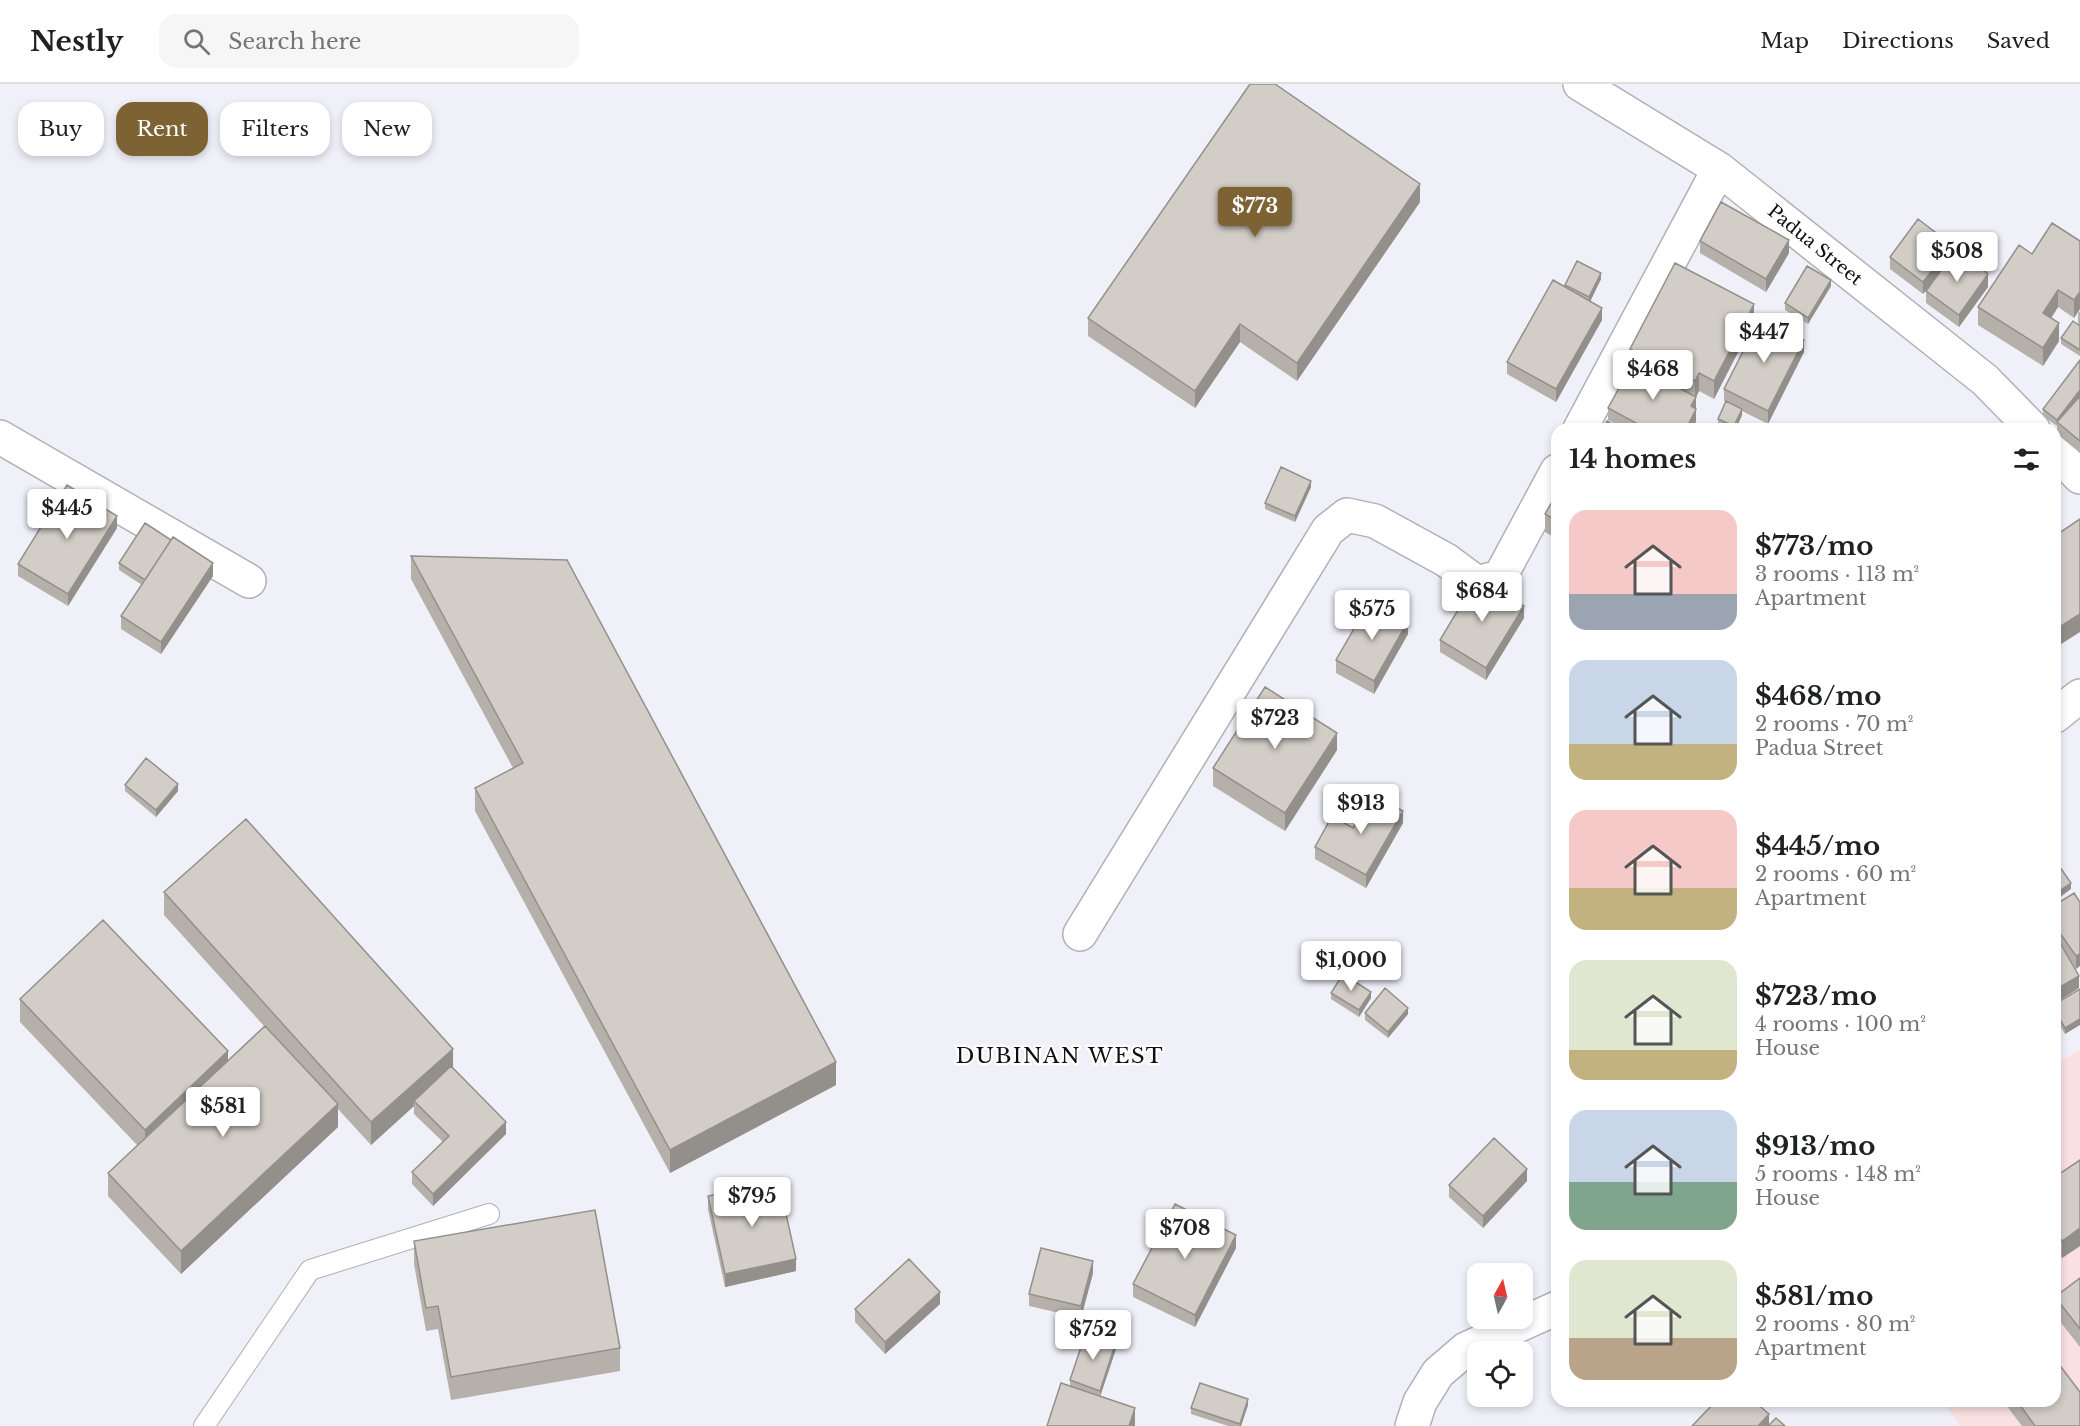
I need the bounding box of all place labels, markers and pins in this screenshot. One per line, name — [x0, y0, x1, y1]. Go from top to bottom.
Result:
pin: $773 — [1219, 187, 1291, 238]
pin: $508 — [1921, 232, 1993, 283]
pin: $447 — [1728, 313, 1800, 364]
pin: $468 — [1617, 350, 1689, 401]
pin: $445 — [31, 489, 103, 540]
pin: $684 — [1446, 572, 1518, 623]
pin: $575 — [1336, 590, 1408, 641]
pin: $723 — [1239, 699, 1311, 750]
pin: $913 — [1325, 784, 1397, 835]
pin: $1,000 — [1302, 941, 1400, 992]
pin: $581 — [187, 1087, 259, 1138]
pin: $795 — [716, 1177, 788, 1228]
pin: $708 — [1149, 1209, 1221, 1260]
pin: $752 — [1057, 1310, 1129, 1361]

